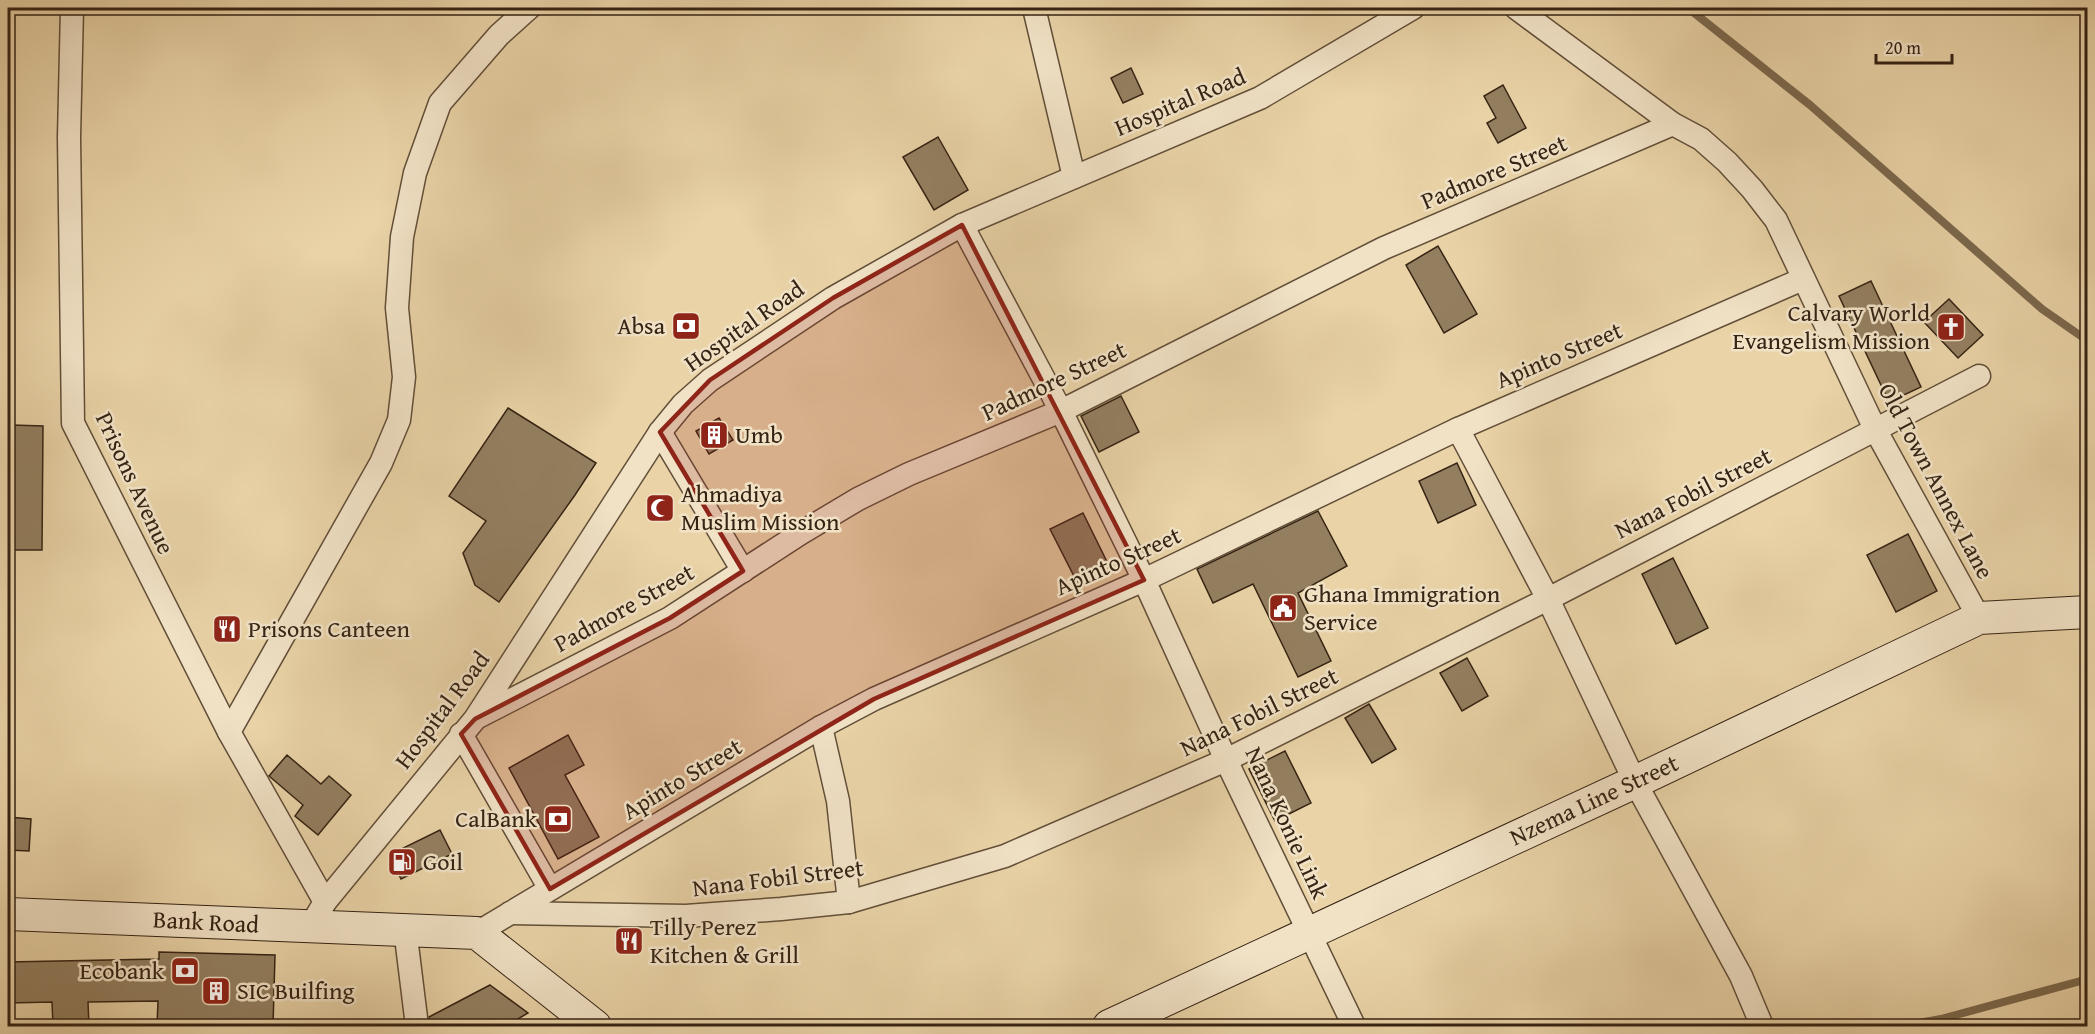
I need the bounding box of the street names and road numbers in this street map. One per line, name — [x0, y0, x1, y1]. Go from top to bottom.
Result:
street label: Hospital Road — [1109, 58, 1251, 145]
street label: Padmore Street — [1415, 125, 1573, 218]
street label: Hospital Road — [677, 271, 811, 380]
street label: Apinto Street — [1490, 312, 1628, 397]
street label: Padmore Street — [976, 332, 1132, 429]
street label: Old Town Annex Lane — [1870, 377, 2003, 585]
street label: Prisons Avenue — [87, 406, 184, 560]
street label: Nana Fobil Street — [1608, 438, 1778, 547]
street label: Apinto Street — [1049, 517, 1187, 604]
street label: Padmore Street — [547, 554, 701, 661]
street label: Hospital Road — [386, 643, 498, 776]
street label: Nana Fobil Street — [1174, 658, 1344, 765]
street label: Apinto Street — [615, 729, 749, 828]
street label: Nana Konie Link — [1237, 741, 1338, 905]
street label: Nzema Line Street — [1504, 745, 1685, 854]
street label: Nana Fobil Street — [690, 850, 866, 905]
street label: Bank Road — [152, 901, 260, 942]

